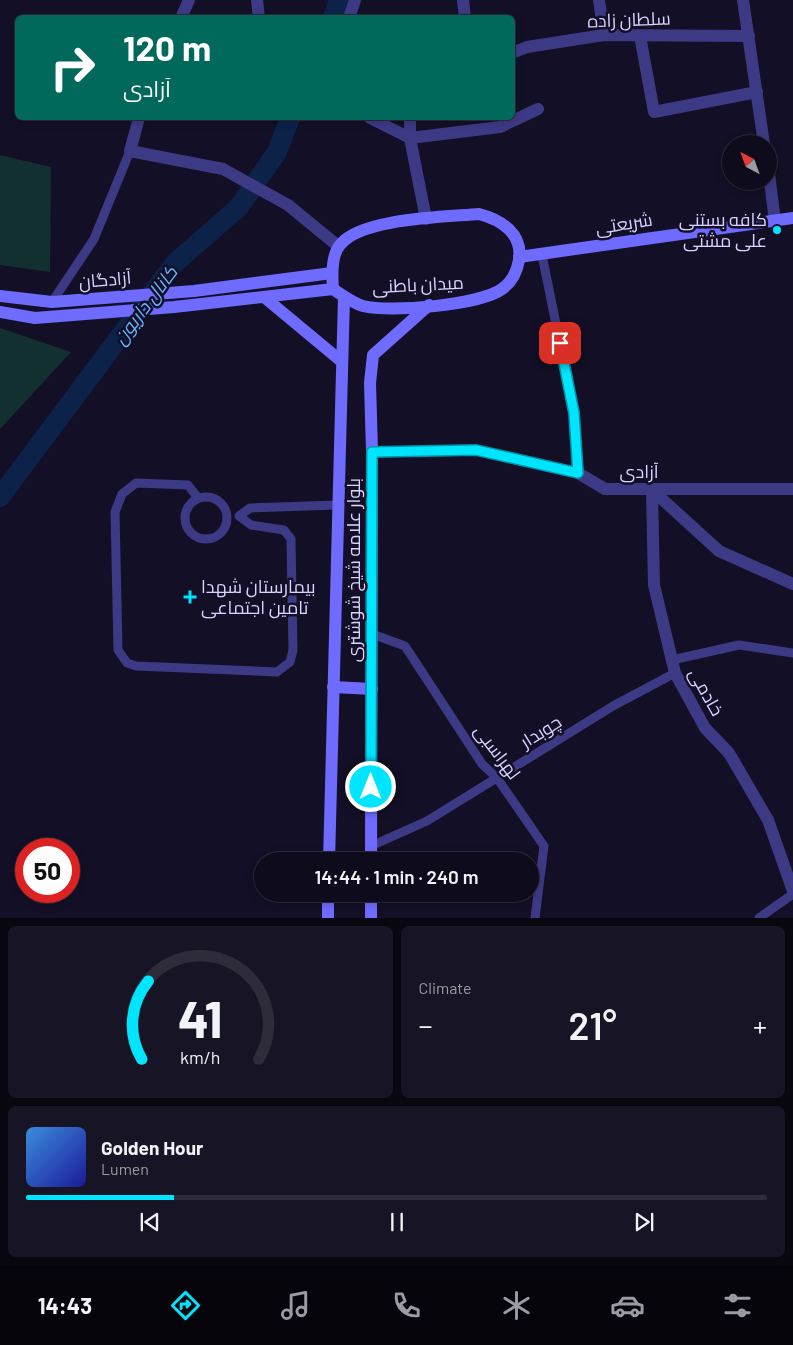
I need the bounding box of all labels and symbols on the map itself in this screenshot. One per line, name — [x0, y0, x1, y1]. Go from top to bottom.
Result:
street label: سلطان زاده — [587, 7, 671, 32]
north arrow — [722, 135, 778, 190]
street label: شریعتی — [594, 208, 654, 239]
place label: کافه بستنی علی مشتی — [679, 208, 767, 252]
marker: کافه بستنی علی مشتی — [771, 224, 783, 236]
water label: کانال داریون — [108, 261, 182, 349]
street label: آزادگان — [78, 266, 132, 293]
street label: میدان باطنی — [372, 271, 464, 298]
pin — [539, 322, 581, 364]
street label: آزادی — [619, 460, 659, 483]
street label: بلوار علامه شیخ شوشتری — [342, 478, 366, 662]
place label: بیمارستان شهدا تامین اجتماعی — [201, 575, 316, 619]
marker: بیمارستان شهدا تامین اجتماعی — [183, 590, 197, 604]
street label: خادمی — [684, 664, 729, 720]
street label: چوبدار — [515, 710, 566, 754]
street label: لهراسبی — [469, 720, 526, 784]
position arrow — [344, 760, 396, 812]
speed limit sign: 50 — [15, 838, 80, 903]

